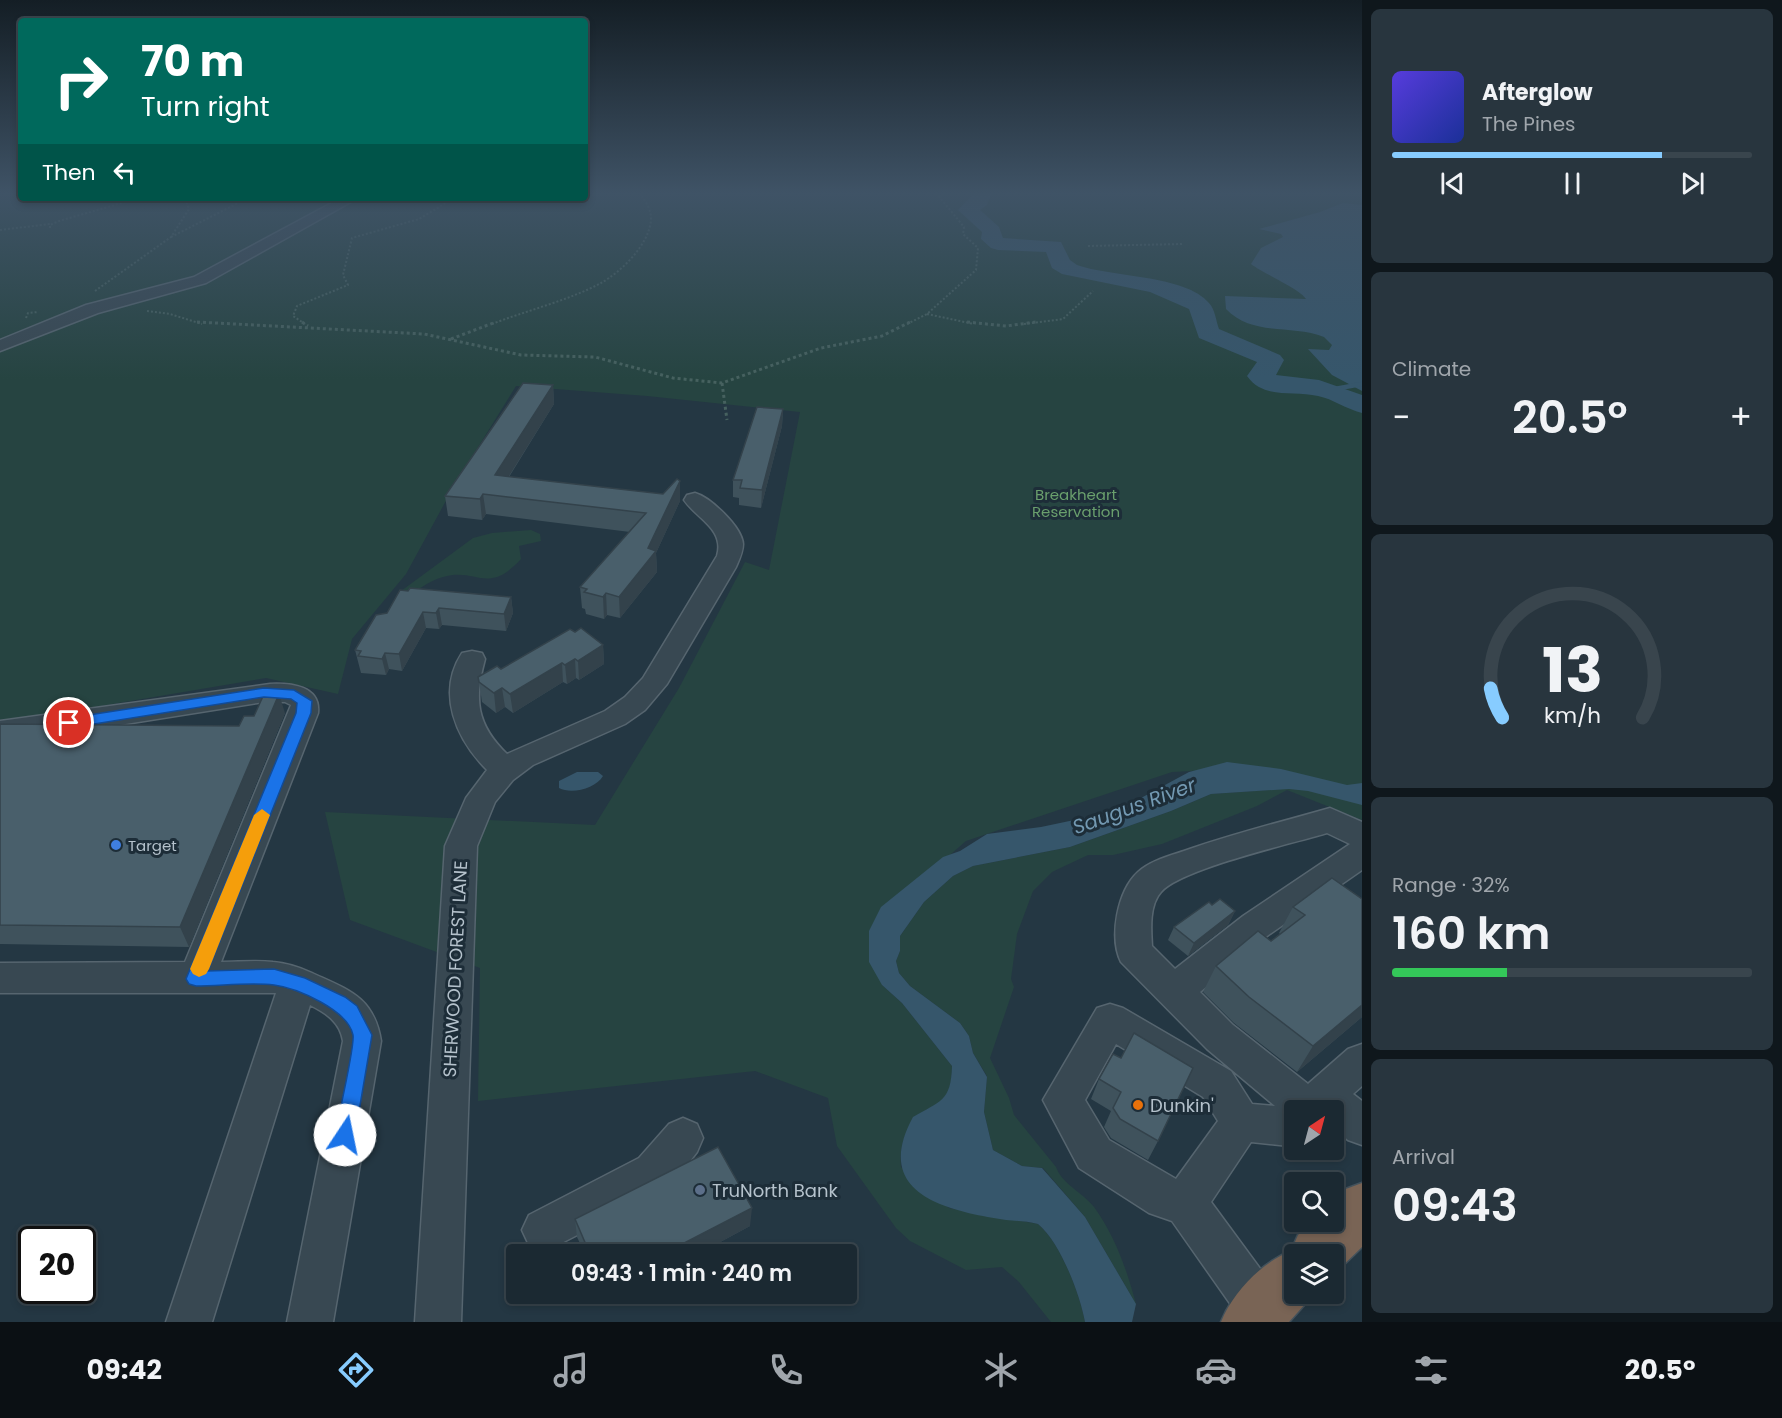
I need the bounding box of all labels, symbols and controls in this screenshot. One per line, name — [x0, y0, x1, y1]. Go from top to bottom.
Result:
text: 70 m — [141, 32, 244, 91]
icon: right — [42, 42, 120, 120]
text: Afterglow — [1482, 77, 1593, 108]
text: Turn right — [141, 88, 270, 125]
text: The Pines — [1482, 110, 1576, 138]
icon: left — [108, 156, 141, 189]
text: Then — [42, 157, 96, 188]
icon: previous — [1436, 167, 1469, 200]
icon: pause — [1556, 167, 1589, 200]
icon: next — [1676, 167, 1709, 200]
text: Climate — [1392, 355, 1471, 383]
text: 20.5° — [1512, 386, 1628, 449]
text: − — [1392, 394, 1410, 441]
text: + — [1729, 394, 1752, 441]
park label: Breakheart Reservation — [1032, 484, 1120, 522]
text: 13 — [1541, 626, 1603, 714]
pin — [43, 697, 94, 748]
text: km/h — [1543, 700, 1601, 731]
icon: arrive — [52, 706, 85, 739]
water label: Saugus River — [1069, 771, 1200, 841]
place label: Target — [128, 835, 177, 856]
marker: Target — [109, 838, 123, 852]
street label: SHERWOOD FOREST LANE — [437, 860, 473, 1078]
text: Range · 32% — [1392, 871, 1510, 899]
text: 160 km — [1392, 902, 1550, 965]
place label: Dunkin' — [1150, 1093, 1214, 1118]
marker: Dunkin' — [1131, 1098, 1145, 1112]
north arrow — [1284, 1100, 1344, 1160]
map controls — [1284, 1100, 1344, 1304]
position arrow — [313, 1103, 377, 1167]
text: Arrival — [1392, 1143, 1455, 1171]
button: search — [1284, 1172, 1344, 1232]
text: 09:43 — [1392, 1174, 1518, 1237]
place label: TruNorth Bank — [712, 1178, 838, 1203]
marker: TruNorth Bank — [693, 1183, 707, 1197]
speed limit sign: 20 — [18, 1226, 96, 1304]
button: layers — [1284, 1244, 1344, 1304]
text: 09:43 · 1 min · 240 m — [571, 1258, 792, 1289]
icon: directions — [335, 1349, 377, 1391]
icon: music — [550, 1349, 592, 1391]
icon: phone — [765, 1349, 807, 1391]
icon: climate — [980, 1349, 1022, 1391]
icon: car — [1195, 1349, 1237, 1391]
icon: filters — [1410, 1349, 1452, 1391]
text: 09:42 — [86, 1351, 162, 1388]
text: 20.5° — [1625, 1351, 1695, 1388]

